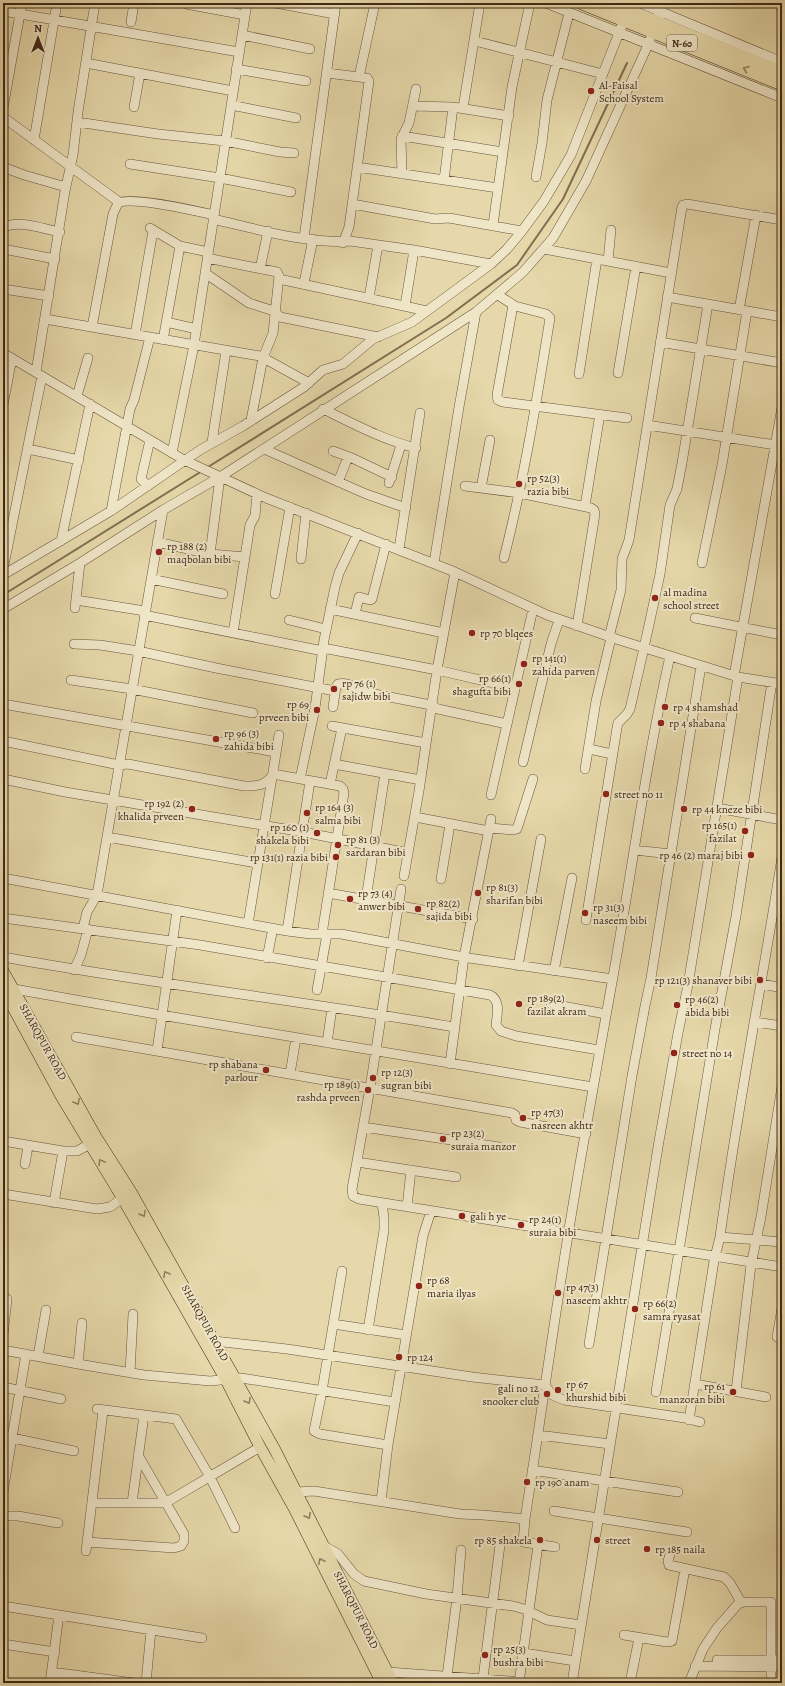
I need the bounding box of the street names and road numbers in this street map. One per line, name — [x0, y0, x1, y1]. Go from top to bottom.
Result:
road number: N-60 — [667, 35, 697, 51]
street label: SHARQPUR ROAD — [16, 1001, 70, 1083]
street label: SHARQPUR ROAD — [178, 1282, 232, 1364]
street label: SHARQPUR ROAD — [330, 1569, 382, 1652]

